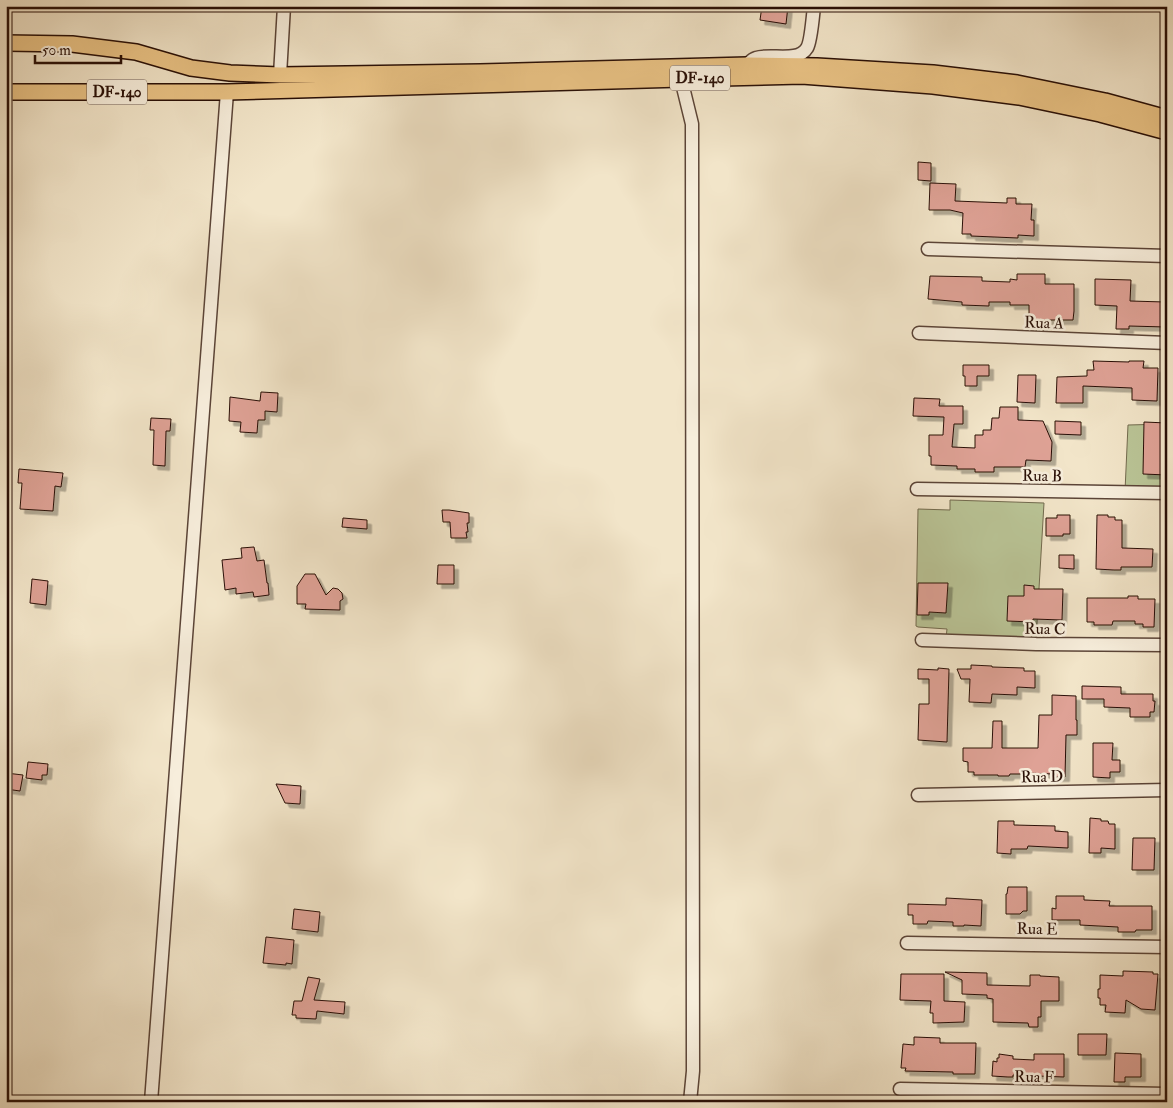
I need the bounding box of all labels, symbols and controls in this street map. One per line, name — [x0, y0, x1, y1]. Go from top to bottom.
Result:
scale bar — [35, 32, 121, 64]
text: 50 m — [42, 41, 71, 60]
road number: DF-140 — [670, 66, 730, 90]
road number: DF-140 — [87, 80, 147, 104]
street label: Rua A — [1024, 312, 1064, 334]
street label: Rua B — [1022, 466, 1062, 486]
street label: Rua C — [1024, 619, 1066, 639]
street label: Rua D — [1021, 767, 1063, 787]
street label: Rua E — [1016, 919, 1058, 939]
street label: Rua F — [1014, 1067, 1054, 1087]

